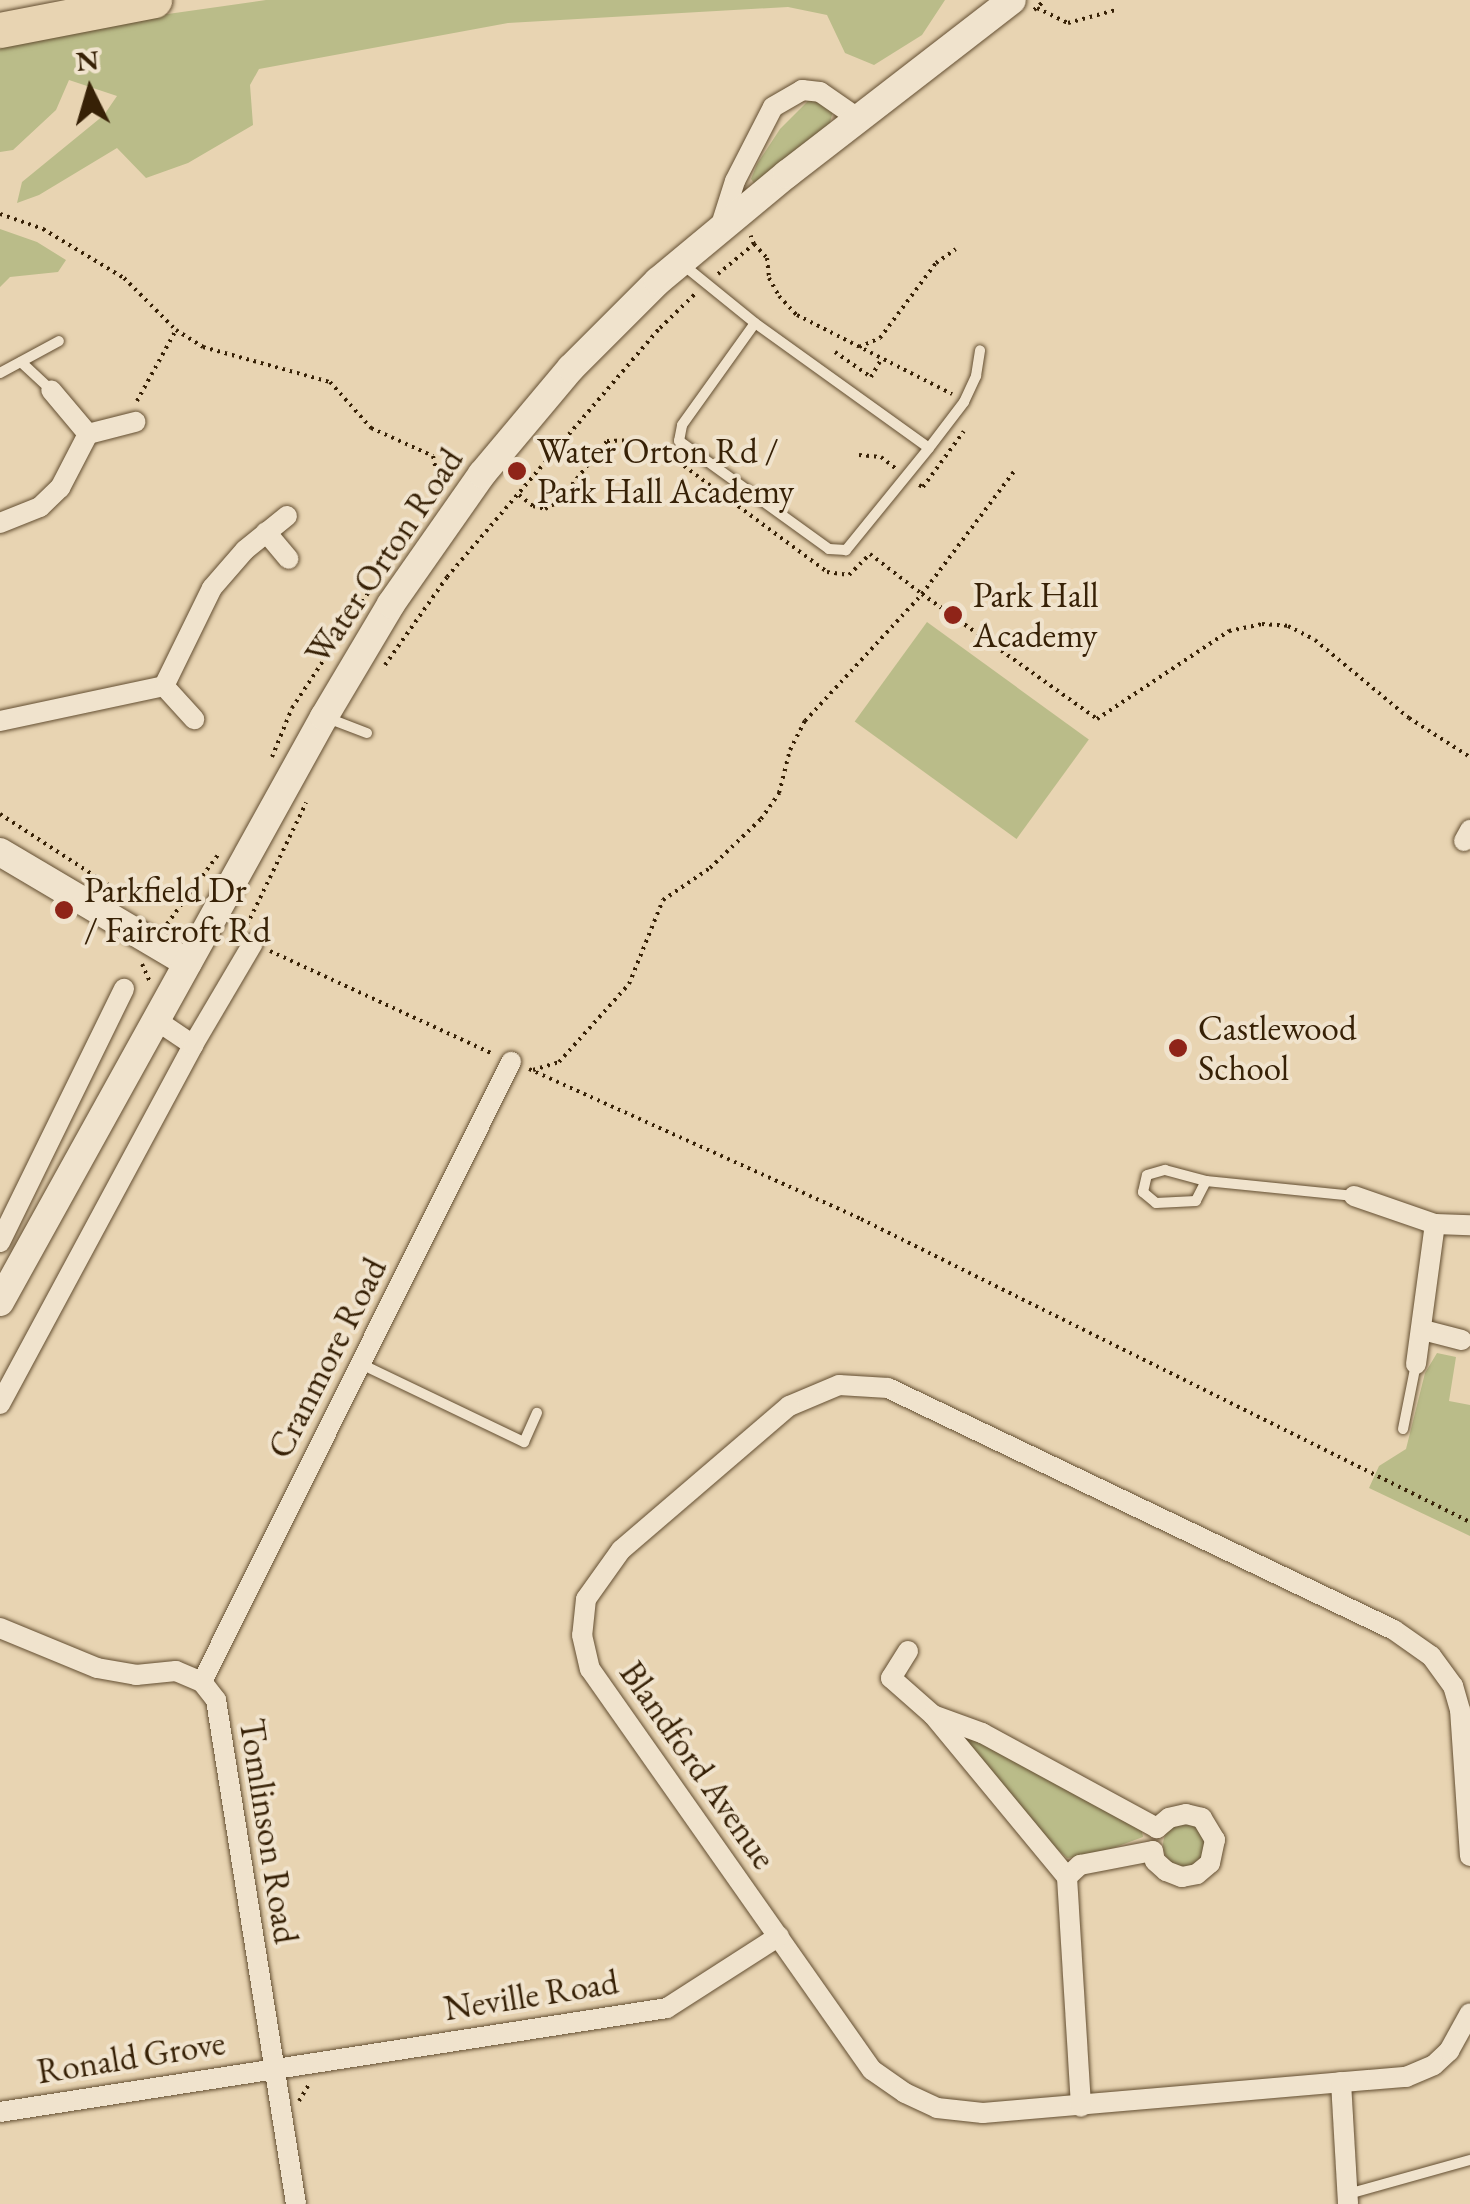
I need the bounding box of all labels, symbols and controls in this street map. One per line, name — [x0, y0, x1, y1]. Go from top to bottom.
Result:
north arrow — [40, 40, 140, 140]
text: N — [75, 41, 100, 79]
place label: Water Orton Rd / Park Hall Academy — [537, 430, 794, 512]
street label: Water Orton Road — [296, 440, 472, 672]
marker: Water Orton Rd / Park Hall Academy — [506, 460, 528, 482]
place label: Park Hall Academy — [973, 574, 1099, 656]
marker: Park Hall Academy — [942, 604, 964, 626]
place label: Parkfield Dr / Faircroft Rd — [84, 869, 271, 951]
marker: Parkfield Dr / Faircroft Rd — [53, 899, 75, 921]
place label: Castlewood School — [1198, 1007, 1357, 1089]
marker: Castlewood School — [1167, 1037, 1189, 1059]
street label: Cranmore Road — [259, 1251, 395, 1465]
street label: Blandford Avenue — [611, 1653, 785, 1877]
street label: Tomlinson Road — [230, 1716, 308, 1946]
street label: Neville Road — [441, 1960, 621, 2030]
street label: Ronald Grove — [34, 2021, 228, 2093]

